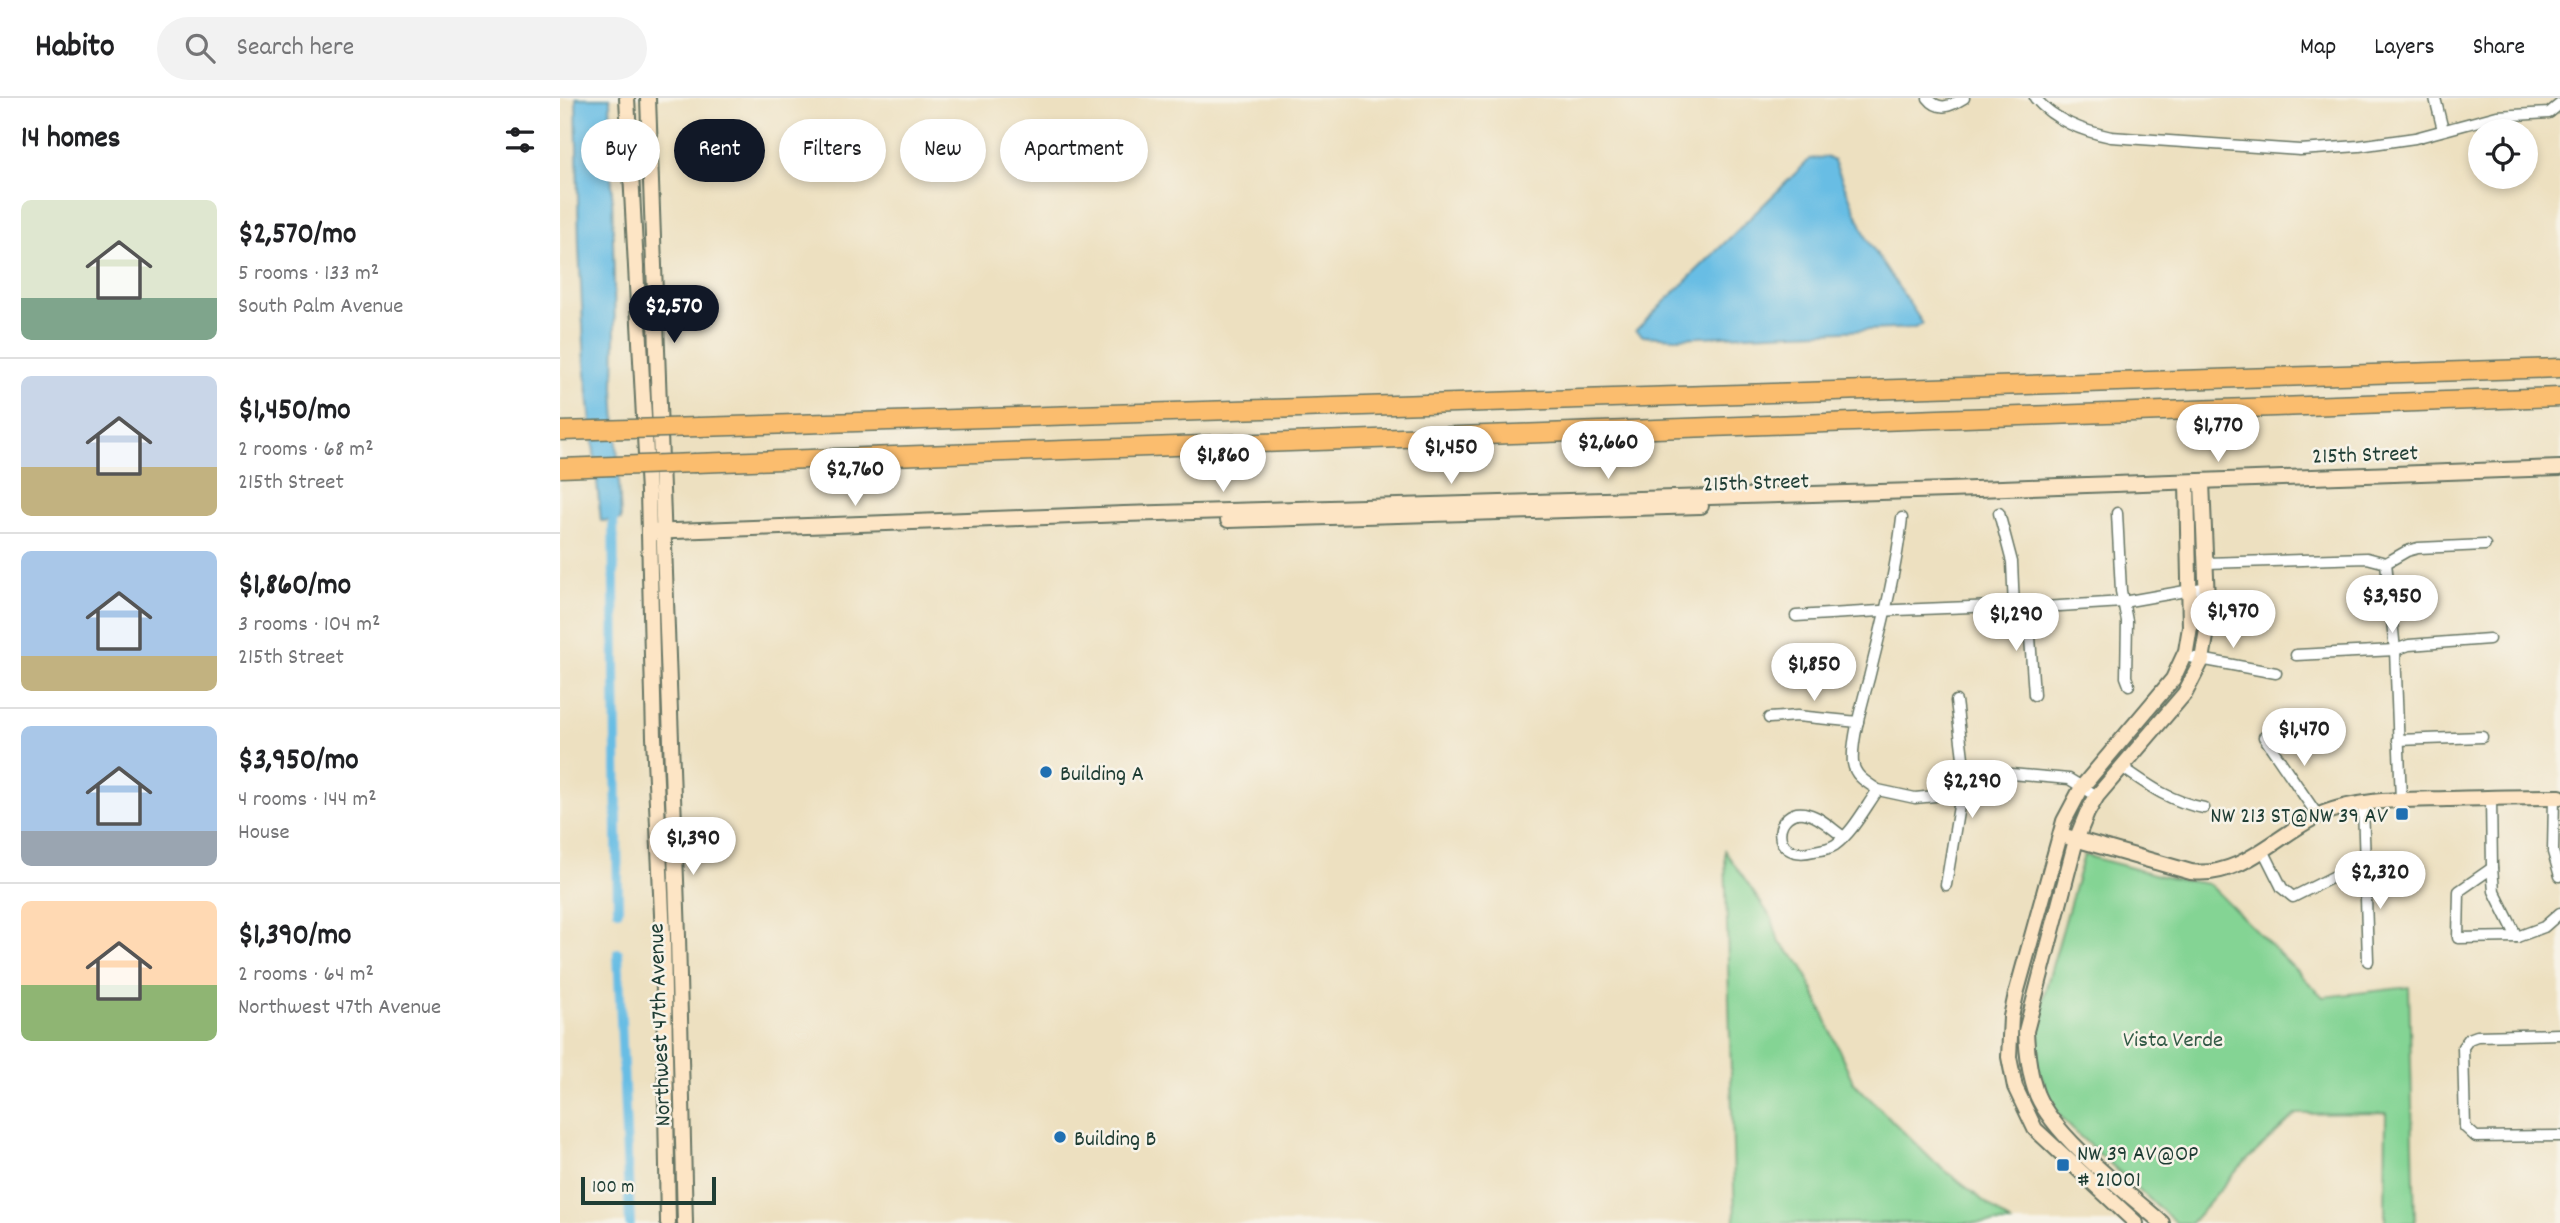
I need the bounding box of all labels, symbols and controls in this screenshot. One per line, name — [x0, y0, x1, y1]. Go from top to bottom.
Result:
search box — [157, 17, 647, 80]
text: Habito — [35, 25, 115, 72]
icon: search — [181, 29, 219, 67]
text: Search here — [237, 30, 354, 67]
text: Map — [2300, 31, 2336, 65]
text: Layers — [2374, 31, 2435, 65]
text: Share — [2473, 31, 2525, 65]
text: 14 homes — [21, 119, 120, 162]
chip: Buy — [581, 119, 660, 182]
chip: Rent — [674, 119, 765, 182]
chip: Filters — [779, 119, 886, 182]
chip: New — [900, 119, 986, 182]
chip: Apartment — [1000, 119, 1148, 182]
map controls — [2468, 119, 2538, 189]
button: locate — [2468, 119, 2538, 189]
icon: filters — [501, 121, 539, 159]
text: $2,570/mo — [238, 215, 356, 258]
icon: home — [77, 228, 161, 312]
text: 5 rooms · 133 m² — [238, 258, 379, 291]
pin: $2,570 — [617, 286, 731, 345]
text: South Palm Avenue — [238, 291, 403, 324]
text: $2,570 — [645, 291, 703, 324]
text: $1,450/mo — [238, 391, 351, 434]
icon: home — [77, 404, 161, 488]
pin: $1,770 — [2161, 404, 2275, 464]
text: $1,770 — [2192, 410, 2244, 443]
pin: $2,660 — [1551, 422, 1665, 481]
pin: $1,450 — [1394, 426, 1508, 486]
text: $2,660 — [1577, 427, 1639, 460]
text: $1,450 — [1424, 432, 1478, 465]
text: 2 rooms · 68 m² — [238, 434, 374, 467]
pin: $1,860 — [1166, 434, 1280, 494]
street label: 215th Street — [2312, 438, 2419, 475]
text: $1,860 — [1196, 440, 1250, 473]
pin: $2,760 — [798, 448, 912, 508]
text: $2,760 — [826, 454, 884, 487]
street label: 215th Street — [1703, 466, 1810, 503]
text: 215th Street — [238, 467, 344, 500]
text: $1,860/mo — [238, 566, 351, 609]
pin: $3,950 — [2335, 575, 2449, 635]
icon: home — [77, 579, 161, 663]
text: $3,950 — [2362, 581, 2422, 614]
pin: $1,970 — [2176, 590, 2290, 650]
pin: $1,290 — [1959, 594, 2073, 653]
text: $1,970 — [2207, 596, 2259, 629]
text: $1,290 — [1989, 599, 2043, 632]
text: 3 rooms · 104 m² — [238, 609, 380, 642]
text: 215th Street — [238, 642, 344, 675]
pin: $1,850 — [1757, 644, 1871, 703]
text: $1,850 — [1787, 649, 1841, 682]
pin: $1,470 — [2247, 708, 2361, 768]
text: $1,470 — [2278, 714, 2330, 747]
text: $3,950/mo — [238, 741, 359, 784]
icon: home — [77, 754, 161, 838]
place label: Building A — [1060, 759, 1144, 792]
pin: $2,290 — [1915, 760, 2029, 820]
marker: Building A — [1038, 764, 1054, 780]
text: $2,290 — [1942, 766, 2002, 799]
text: 4 rooms · 144 m² — [238, 784, 377, 817]
place label: NW 213 ST@NW 39 AV — [2210, 801, 2388, 834]
marker: NW 213 ST@NW 39 AV — [2394, 806, 2410, 822]
text: House — [238, 817, 290, 850]
pin: $1,390 — [636, 818, 750, 877]
text: $1,390 — [666, 823, 720, 856]
pin: $2,320 — [2323, 852, 2437, 911]
text: $2,320 — [2351, 857, 2409, 890]
text: $1,390/mo — [238, 916, 351, 959]
street label: Northwest 47th Avenue — [641, 923, 682, 1127]
icon: home — [77, 929, 161, 1013]
text: 2 rooms · 64 m² — [238, 959, 374, 992]
text: Northwest 47th Avenue — [238, 992, 441, 1025]
park label: Vista Verde — [2123, 1025, 2223, 1058]
place label: Building B — [1074, 1124, 1156, 1157]
marker: Building B — [1052, 1129, 1068, 1145]
place label: NW 39 AV@OP # 21001 — [2077, 1139, 2199, 1198]
marker: NW 39 AV@OP # 21001 — [2055, 1157, 2071, 1173]
scale bar — [581, 1174, 716, 1206]
text: 100 m — [592, 1175, 634, 1202]

